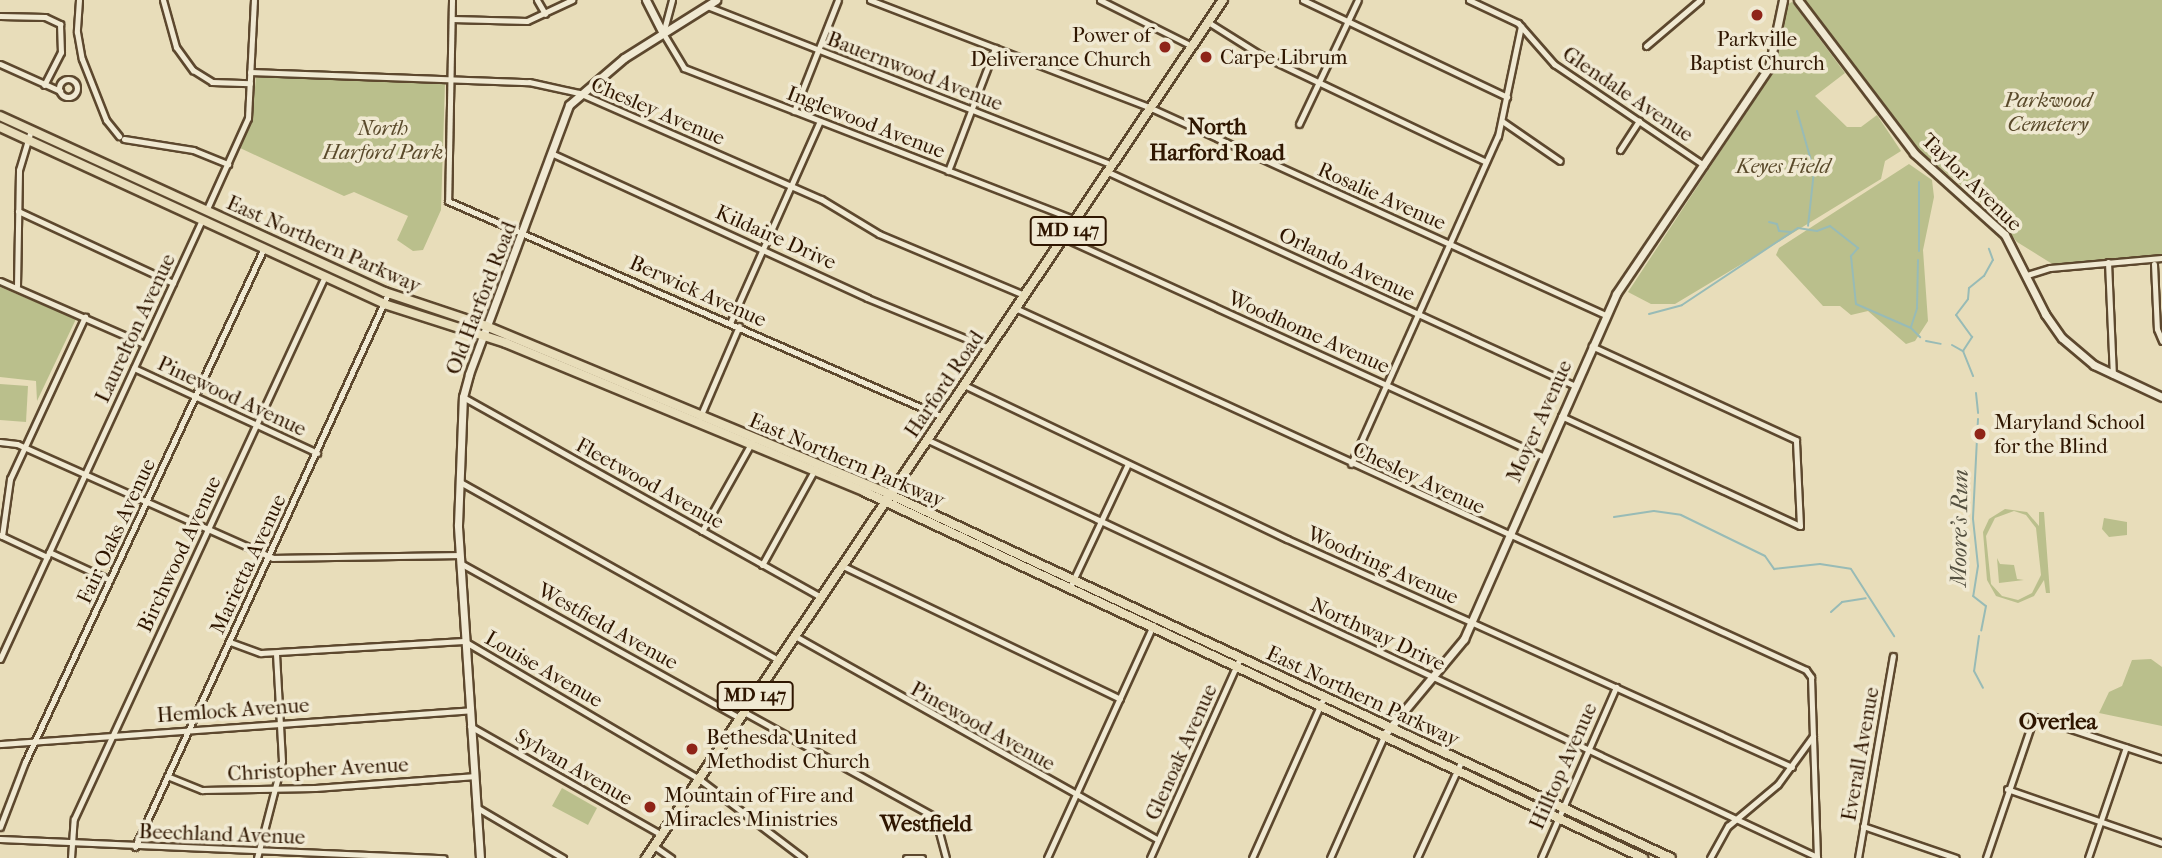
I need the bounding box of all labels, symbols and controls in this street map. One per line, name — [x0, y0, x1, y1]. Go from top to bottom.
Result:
marker: Parkville Baptist Church — [1749, 7, 1765, 23]
place label: Power of Deliverance Church — [970, 22, 1151, 72]
street label: Bauernwood Avenue — [823, 26, 1007, 116]
place label: Parkville Baptist Church — [1689, 26, 1825, 76]
marker: Power of Deliverance Church — [1157, 39, 1173, 55]
street label: Glendale Avenue — [1558, 41, 1698, 147]
place label: Carpe Librum — [1220, 44, 1348, 70]
marker: Carpe Librum — [1198, 49, 1214, 65]
street label: Chesley Avenue — [587, 71, 729, 151]
street label: Inglewood Avenue — [783, 80, 949, 164]
park label: Parkwood Cemetery — [2004, 87, 2092, 137]
district label: North Harford Road — [1149, 113, 1285, 167]
park label: North Harford Park — [323, 115, 443, 165]
street label: Taylor Avenue — [1916, 128, 2028, 236]
park label: Keyes Field — [1736, 153, 1830, 179]
street label: Rosalie Avenue — [1314, 157, 1450, 235]
street label: East Northern Parkway — [223, 190, 425, 298]
street label: Kildaire Drive — [712, 199, 840, 275]
road number: MD 147 — [1030, 216, 1106, 246]
street label: Old Harford Road — [440, 218, 522, 378]
street label: Orlando Avenue — [1275, 221, 1419, 307]
street label: Laurelton Avenue — [89, 249, 181, 407]
street label: Berwick Avenue — [626, 250, 770, 332]
street label: Woodhome Avenue — [1224, 285, 1394, 379]
street label: Harford Road — [899, 326, 989, 442]
street label: Pinewood Avenue — [154, 350, 310, 442]
street label: Moyer Avenue — [1501, 356, 1577, 486]
street label: East Northern Parkway — [745, 407, 949, 513]
place label: Maryland School for the Blind — [1994, 409, 2145, 459]
marker: Maryland School for the Blind — [1972, 426, 1988, 442]
street label: Fleetwood Avenue — [571, 432, 729, 534]
street label: Chesley Avenue — [1349, 436, 1489, 520]
street label: Fair Oaks Avenue — [71, 454, 161, 608]
water label: Moore's Run — [1945, 469, 1975, 587]
street label: Birchwood Avenue — [132, 472, 226, 636]
street label: Marietta Avenue — [205, 490, 291, 638]
street label: Woodring Avenue — [1304, 520, 1462, 610]
street label: Westfield Avenue — [534, 577, 682, 675]
street label: Northway Drive — [1307, 592, 1449, 676]
street label: Louise Avenue — [481, 625, 607, 713]
street label: East Northern Parkway — [1262, 640, 1464, 752]
street label: Pinewood Avenue — [906, 676, 1060, 776]
road number: MD 147 — [716, 680, 794, 712]
street label: Glenoak Avenue — [1140, 680, 1222, 824]
street label: Everall Avenue — [1836, 685, 1884, 823]
street label: Hemlock Avenue — [156, 692, 310, 728]
street label: Hilltop Avenue — [1524, 699, 1602, 833]
district label: Overlea — [2019, 708, 2097, 736]
street label: Sylvan Avenue — [511, 723, 637, 811]
place label: Bethesda United Methodist Church — [706, 724, 870, 774]
marker: Bethesda United Methodist Church — [684, 741, 700, 757]
street label: Christopher Avenue — [227, 752, 409, 786]
place label: Mountain of Fire and Miracles Ministries — [664, 782, 854, 832]
marker: Mountain of Fire and Miracles Ministries — [642, 799, 658, 815]
district label: Westfield — [880, 810, 972, 838]
street label: Beechland Avenue — [138, 818, 306, 850]

